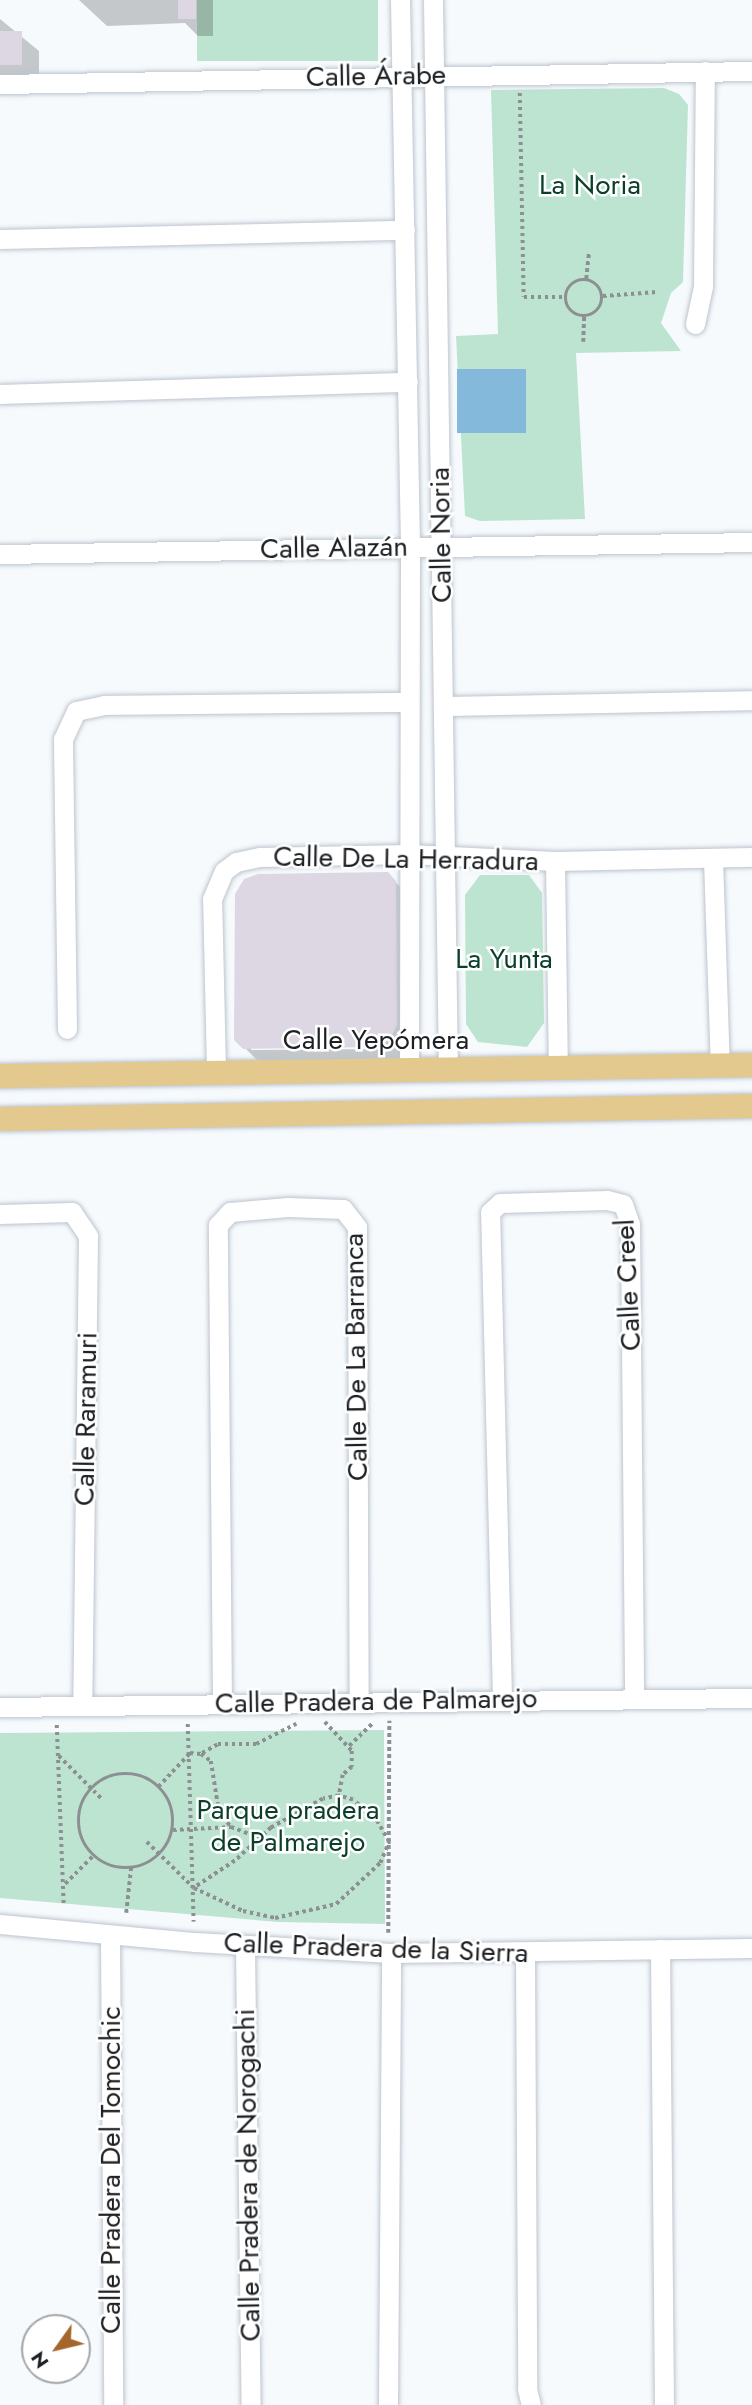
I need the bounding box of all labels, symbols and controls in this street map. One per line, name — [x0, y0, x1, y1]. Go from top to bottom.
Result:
street label: Calle Árabe — [306, 58, 446, 94]
park label: La Noria — [539, 168, 641, 202]
street label: Calle Noria — [423, 467, 459, 603]
street label: Calle Alazán — [260, 530, 408, 566]
street label: Calle De La Herradura — [273, 840, 539, 878]
park label: La Yunta — [455, 942, 553, 976]
street label: Calle Yepómera — [283, 1023, 469, 1057]
street label: Calle Creel — [608, 1218, 648, 1352]
street label: Calle De La Barranca — [337, 1233, 375, 1481]
street label: Calle Raramuri — [68, 1332, 104, 1506]
street label: Calle Pradera de Palmarejo — [215, 1681, 537, 1721]
park label: Parque pradera de Palmarejo — [196, 1793, 380, 1859]
street label: Calle Pradera de la Sierra — [223, 1926, 529, 1970]
street label: Calle Pradera Del Tomochic — [94, 2006, 128, 2334]
street label: Calle Pradera de Norogachi — [228, 2008, 268, 2342]
north arrow — [21, 2314, 91, 2384]
text: N — [24, 2346, 55, 2374]

